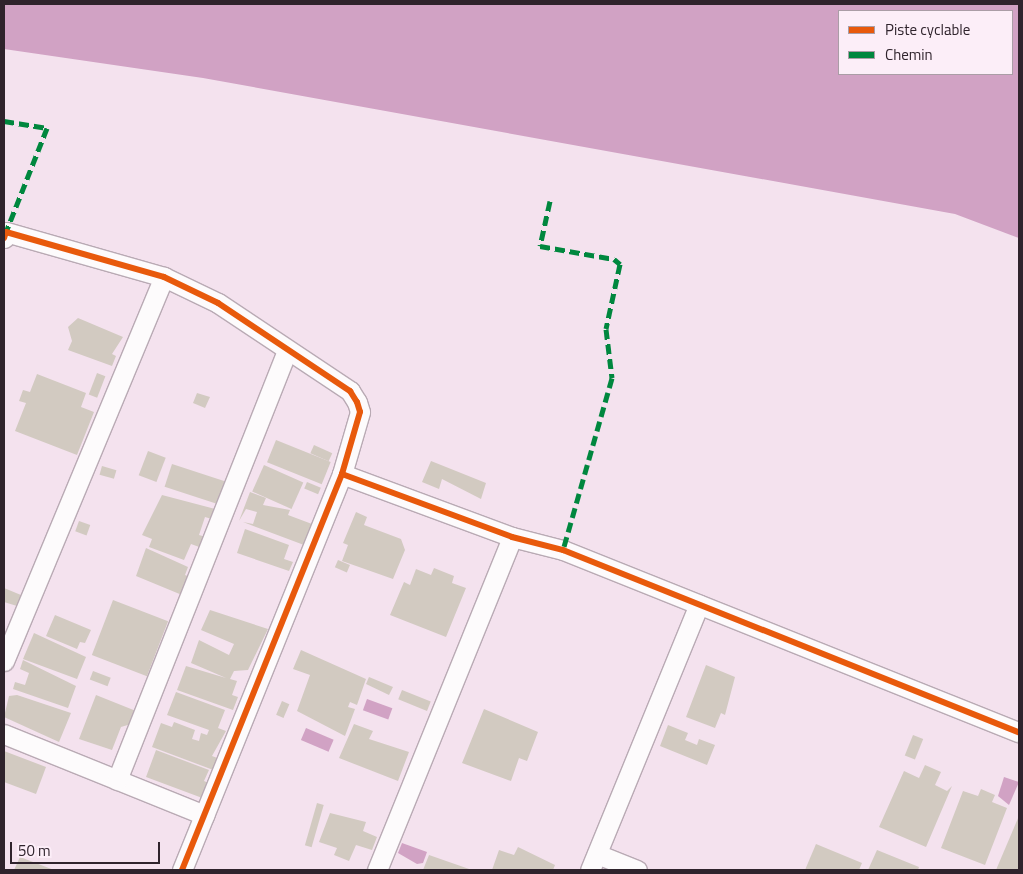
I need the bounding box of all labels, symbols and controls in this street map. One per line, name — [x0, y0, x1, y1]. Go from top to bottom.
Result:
legend — [838, 10, 1013, 75]
text: Piste cyclable — [885, 18, 970, 41]
text: Chemin — [885, 43, 933, 66]
scale bar — [12, 832, 162, 864]
text: 50 m — [18, 839, 51, 862]

